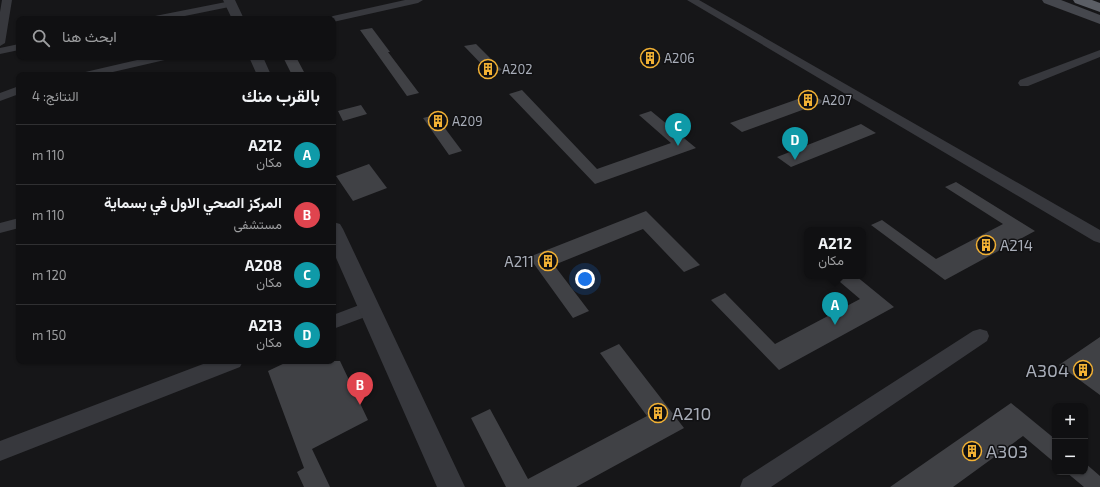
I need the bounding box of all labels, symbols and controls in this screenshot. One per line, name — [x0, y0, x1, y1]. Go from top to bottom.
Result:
search box — [16, 16, 336, 60]
icon: search — [30, 27, 52, 49]
text: ابحث هنا — [62, 27, 117, 45]
building icon: A206 — [639, 47, 661, 69]
place label: A206 — [664, 50, 695, 66]
building icon: A202 — [477, 58, 499, 80]
place label: A202 — [502, 61, 533, 77]
text: بالقرب منك — [242, 85, 320, 105]
text: النتائج: 4 — [32, 88, 78, 104]
building icon: A207 — [797, 89, 819, 111]
place label: A207 — [822, 92, 852, 108]
building icon: A209 — [427, 110, 449, 132]
place label: A209 — [452, 113, 483, 129]
pin: C — [665, 113, 691, 146]
pin: D — [782, 127, 808, 160]
text: A212 — [248, 136, 282, 154]
text: 110 m — [32, 147, 64, 163]
text: A — [303, 147, 311, 163]
text: مكان — [256, 154, 282, 170]
text: المركز الصحي الاول في بسماية — [104, 193, 282, 211]
text: 110 m — [32, 207, 64, 223]
text: B — [303, 207, 311, 223]
text: مستشفى — [234, 216, 282, 232]
popup — [804, 227, 866, 279]
text: A212 — [818, 234, 852, 252]
building icon: A214 — [975, 234, 997, 256]
place label: A214 — [1000, 236, 1033, 254]
building icon: A211 — [537, 250, 559, 272]
place label: A211 — [504, 252, 534, 270]
text: مكان — [818, 252, 844, 268]
text: A208 — [245, 256, 282, 274]
text: 120 m — [32, 267, 67, 283]
text: C — [303, 267, 311, 283]
your location — [575, 269, 595, 289]
text: مكان — [256, 274, 282, 290]
pin: A — [822, 292, 848, 325]
text: A213 — [249, 316, 282, 334]
text: 150 m — [32, 327, 66, 343]
text: D — [303, 327, 311, 343]
text: مكان — [256, 334, 282, 350]
place label: A304 — [1026, 359, 1069, 381]
building icon: A304 — [1072, 359, 1094, 381]
pin: B — [347, 372, 373, 405]
building icon: A210 — [647, 402, 669, 424]
place label: A210 — [672, 402, 711, 424]
map controls — [1052, 403, 1088, 475]
button: + — [1052, 403, 1088, 439]
button: − — [1052, 439, 1088, 475]
building icon: A303 — [961, 440, 983, 462]
place label: A303 — [986, 440, 1028, 462]

